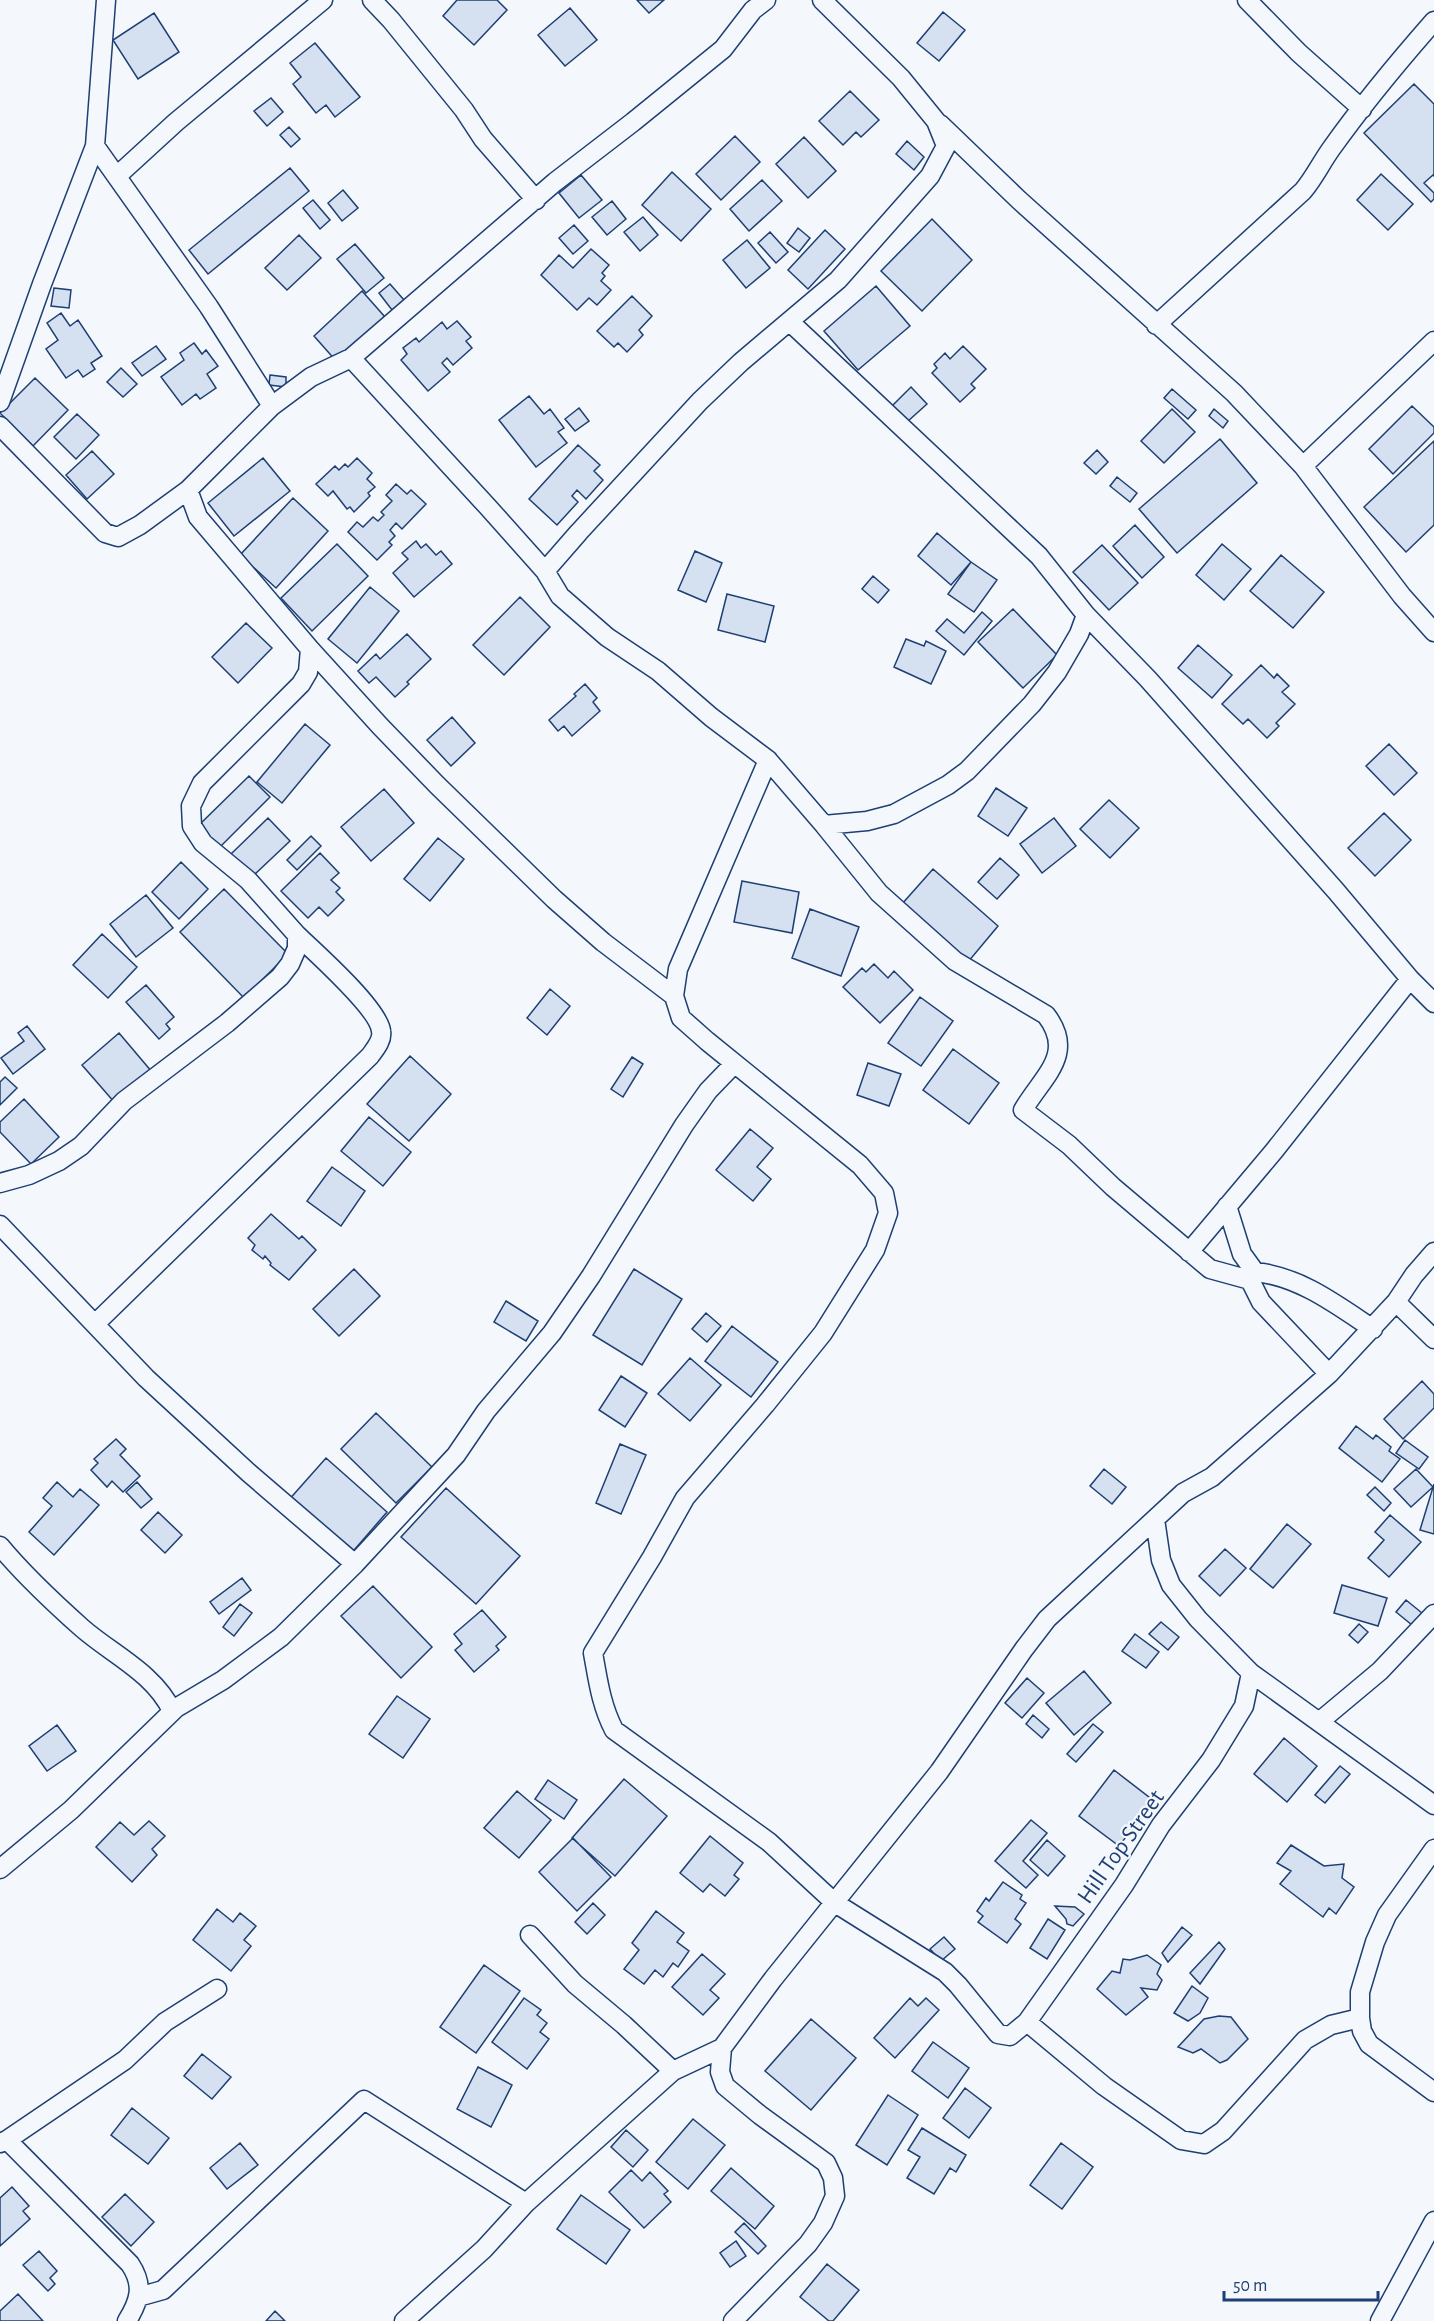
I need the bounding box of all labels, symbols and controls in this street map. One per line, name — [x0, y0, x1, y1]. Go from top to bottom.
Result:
street label: Hill Top Street — [1073, 1785, 1169, 1908]
scale bar — [1224, 2264, 1378, 2302]
text: 50 m — [1233, 2277, 1267, 2295]

